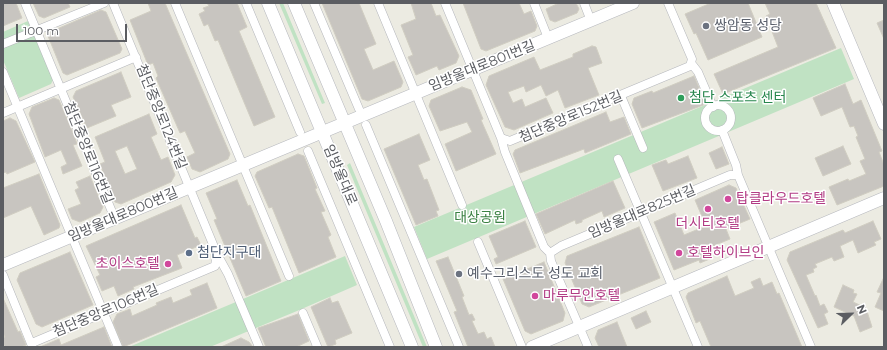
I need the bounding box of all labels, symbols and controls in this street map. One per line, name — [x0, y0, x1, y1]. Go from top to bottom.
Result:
scale bar — [18, 16, 129, 42]
place label: 쌍암동 성당 — [714, 18, 782, 34]
marker: 쌍암동 성당 — [701, 21, 711, 31]
text: 100 m — [23, 23, 59, 38]
street label: 임방울대로801번길 — [426, 37, 538, 95]
street label: 첨단중앙로124번길 — [132, 62, 190, 172]
street label: 첨단중앙로152번길 — [517, 88, 625, 146]
place label: 첨단 스포츠 센터 — [689, 90, 786, 106]
marker: 첨단 스포츠 센터 — [676, 93, 686, 103]
street label: 첨단중앙로116번길 — [60, 99, 116, 207]
street label: 임방울대로 — [320, 142, 360, 208]
street label: 임방울대로825번길 — [586, 182, 698, 242]
street label: 임방울대로800번길 — [66, 184, 180, 246]
place label: 탑클라우드호텔 — [736, 191, 826, 207]
marker: 탑클라우드호텔 — [723, 194, 733, 204]
marker: 더시티호텔 — [703, 204, 713, 214]
park label: 대상공원 — [454, 210, 506, 226]
place label: 더시티호텔 — [676, 216, 740, 232]
place label: 첨단지구대 — [197, 245, 261, 261]
place label: 호텔하이브인 — [687, 245, 764, 261]
marker: 첨단지구대 — [184, 248, 194, 258]
marker: 호텔하이브인 — [674, 248, 684, 258]
place label: 초이스호텔 — [96, 256, 160, 272]
marker: 초이스호텔 — [163, 259, 173, 269]
place label: 예수그리스도 성도 교회 — [467, 266, 603, 282]
marker: 예수그리스도 성도 교회 — [454, 269, 464, 279]
street label: 첨단중앙로106번길 — [51, 281, 161, 341]
place label: 마루무인호텔 — [543, 288, 620, 304]
marker: 마루무인호텔 — [530, 291, 540, 301]
north arrow — [831, 294, 871, 334]
text: N — [854, 302, 870, 316]

